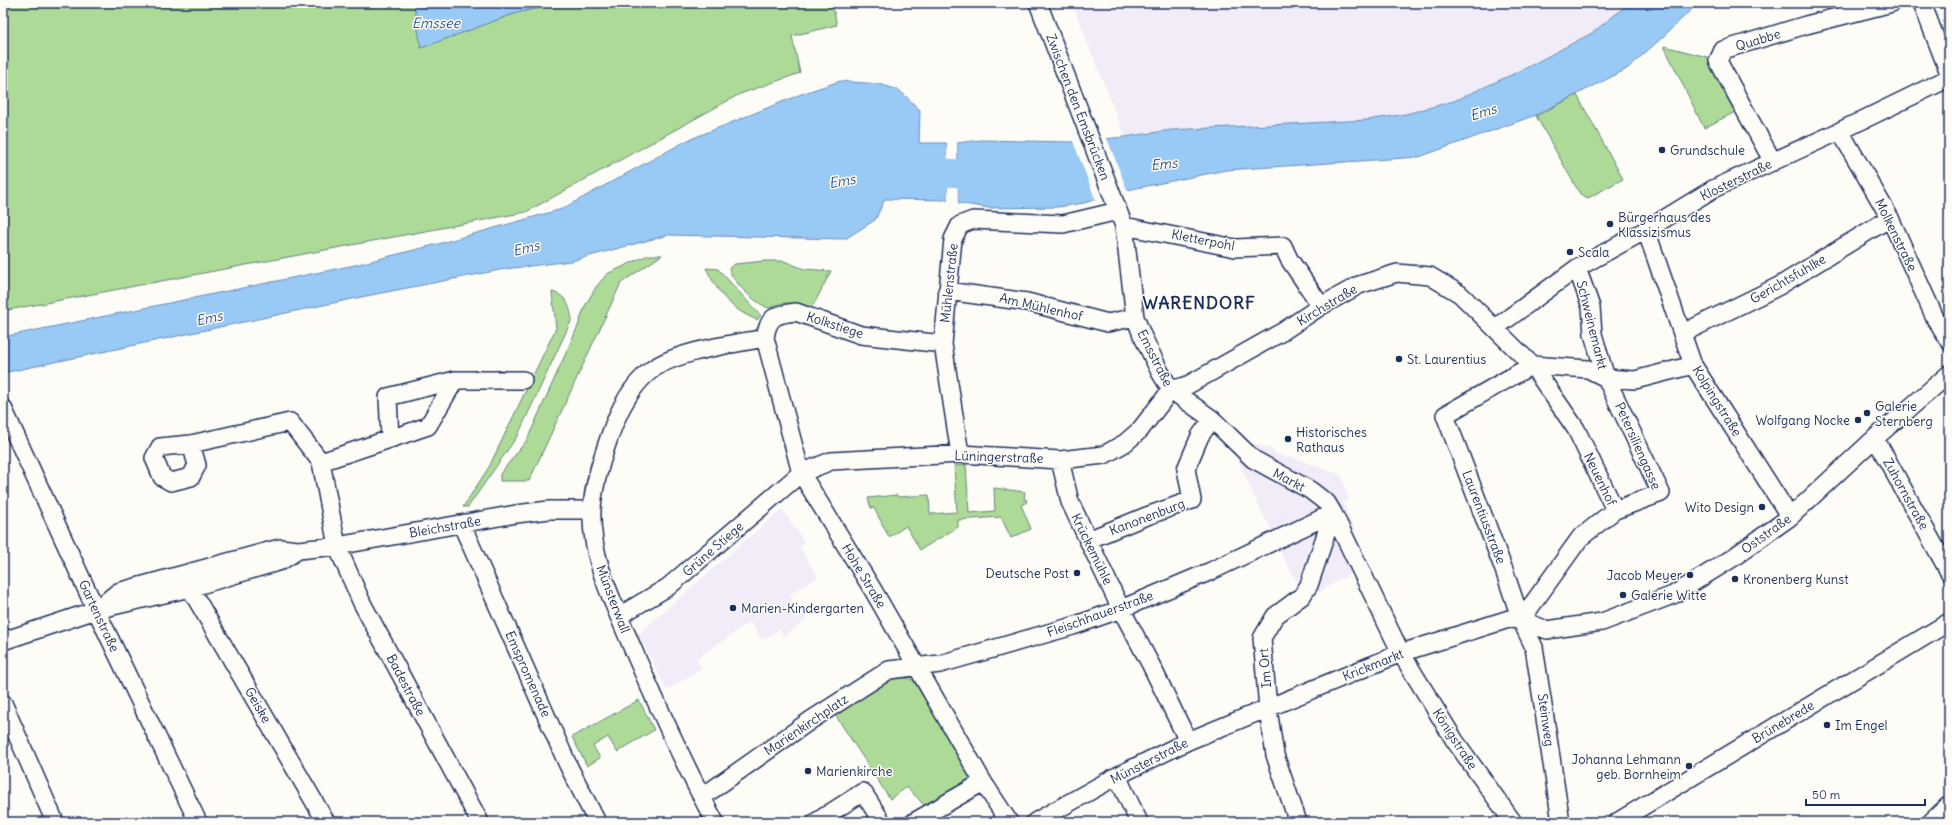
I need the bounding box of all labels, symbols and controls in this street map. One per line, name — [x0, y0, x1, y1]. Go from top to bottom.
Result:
water label: Emssee — [412, 14, 462, 32]
street label: Quabbe — [1733, 25, 1783, 55]
street label: Zwischen den Emsbrücken — [1042, 31, 1114, 183]
water label: Ems — [1468, 99, 1500, 125]
place label: Grundschule — [1670, 142, 1745, 159]
marker: Grundschule — [1657, 145, 1667, 155]
water label: Ems — [1150, 153, 1180, 174]
street label: Klosterstraße — [1697, 155, 1775, 205]
water label: Ems — [827, 170, 858, 192]
street label: Molkenstraße — [1871, 196, 1921, 274]
place label: Bürgerhaus des Klassizismus — [1618, 209, 1711, 241]
marker: Bürgerhaus des Klassizismus — [1605, 219, 1615, 229]
street label: Kletterpohl — [1170, 226, 1236, 254]
water label: Ems — [511, 236, 543, 260]
street label: Mühlenstraße — [936, 242, 962, 324]
place label: Scala — [1578, 244, 1610, 261]
marker: Scala — [1565, 247, 1575, 257]
street label: Gerichtsfuhlke — [1747, 250, 1829, 308]
street label: Schweinemarkt — [1573, 279, 1611, 372]
street label: Kirchstraße — [1294, 280, 1360, 330]
street label: Am Mühlenhof — [998, 289, 1085, 325]
district label: WARENDORF — [1142, 292, 1256, 314]
water label: Ems — [194, 306, 226, 330]
street label: Kolkstiege — [804, 308, 866, 342]
street label: Emsstraße — [1133, 327, 1177, 389]
place label: St. Laurentius — [1407, 351, 1486, 368]
marker: St. Laurentius — [1394, 354, 1404, 364]
street label: Kolpingstraße — [1689, 363, 1745, 439]
place label: Galerie Sternberg — [1875, 398, 1933, 430]
street label: Petersiliengasse — [1611, 400, 1665, 492]
marker: Galerie Sternberg — [1862, 408, 1872, 418]
place label: Wolfgang Nocke — [1755, 412, 1850, 429]
marker: Wolfgang Nocke — [1853, 415, 1863, 425]
place label: Historisches Rathaus — [1296, 424, 1367, 456]
marker: Historisches Rathaus — [1283, 434, 1293, 444]
street label: Lüningerstraße — [954, 447, 1044, 467]
street label: Neuenhof — [1580, 450, 1620, 509]
street label: Zuhornstraße — [1879, 455, 1933, 533]
street label: Markt — [1270, 464, 1309, 496]
street label: Laurentiusstraße — [1458, 468, 1510, 566]
street label: Kanonenburg — [1107, 495, 1187, 539]
place label: Wito Design — [1685, 499, 1754, 516]
marker: Wito Design — [1757, 502, 1767, 512]
street label: Oststraße — [1738, 510, 1794, 558]
street label: Krückemühle — [1067, 511, 1117, 587]
street label: Bleichstraße — [408, 512, 482, 542]
street label: Grüne Stiege — [679, 518, 747, 580]
street label: Hohe Straße — [838, 541, 890, 611]
street label: Münsterwall — [592, 563, 634, 635]
place label: Deutsche Post — [986, 565, 1070, 582]
place label: Jacob Meyer — [1607, 567, 1683, 584]
marker: Deutsche Post — [1072, 568, 1082, 578]
marker: Jacob Meyer — [1685, 570, 1695, 580]
place label: Kronenberg Kunst — [1743, 571, 1849, 588]
marker: Kronenberg Kunst — [1730, 574, 1740, 584]
street label: Gartenstraße — [75, 577, 123, 655]
street label: Fleischhauerstraße — [1045, 587, 1155, 641]
place label: Galerie Witte — [1631, 587, 1706, 604]
marker: Galerie Witte — [1618, 590, 1628, 600]
place label: Marien-Kindergarten — [741, 600, 865, 617]
marker: Marien-Kindergarten — [728, 603, 738, 613]
street label: Emspromenade — [501, 628, 555, 720]
street label: Krickmarkt — [1340, 645, 1407, 685]
street label: Im Ort — [1255, 647, 1275, 689]
street label: Badestraße — [383, 651, 429, 719]
street label: Geiske — [241, 684, 275, 726]
street label: Marienkirchplatz — [761, 691, 851, 759]
street label: Steinweg — [1534, 693, 1558, 747]
street label: Brünebrede — [1749, 697, 1817, 747]
street label: Königstraße — [1429, 705, 1481, 773]
place label: Im Engel — [1835, 717, 1887, 734]
marker: Im Engel — [1822, 720, 1832, 730]
street label: Münsterstraße — [1107, 734, 1191, 788]
place label: Johanna Lehmann geb. Bornheim — [1572, 751, 1681, 783]
marker: Johanna Lehmann geb. Bornheim — [1684, 761, 1694, 771]
place label: Marienkirche — [816, 763, 892, 780]
marker: Marienkirche — [803, 766, 813, 776]
scale bar — [1806, 781, 1925, 807]
text: 50 m — [1812, 787, 1841, 802]

